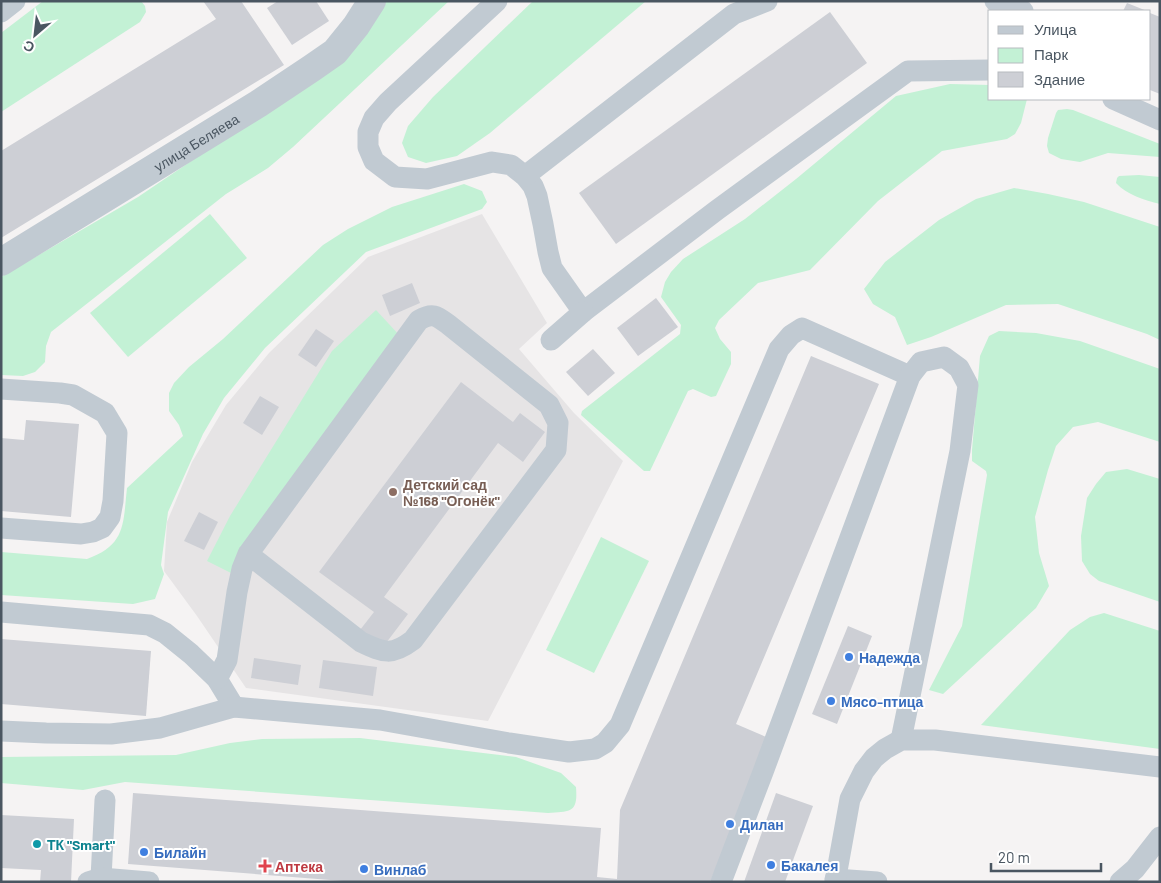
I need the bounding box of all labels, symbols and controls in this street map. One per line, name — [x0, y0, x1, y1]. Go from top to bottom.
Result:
north arrow — [10, 10, 60, 60]
legend — [988, 10, 1151, 100]
text: Улица — [1034, 20, 1077, 38]
text: С — [20, 37, 37, 57]
text: Парк — [1034, 45, 1068, 63]
text: Здание — [1034, 70, 1085, 88]
street label: улица Беляева — [151, 109, 242, 175]
place label: Детский сад №168 "Огонёк" — [403, 476, 500, 509]
marker: Детский сад №168 "Огонёк" — [387, 486, 399, 498]
place label: Надежда — [859, 649, 920, 666]
marker: Надежда — [843, 651, 855, 663]
place label: Мясо-птица — [841, 693, 924, 710]
marker: Мясо-птица — [825, 695, 837, 707]
place label: Дилан — [740, 816, 784, 833]
marker: Дилан — [724, 818, 736, 830]
place label: ТК "Smart" — [47, 836, 115, 853]
marker: ТК "Smart" — [31, 838, 43, 850]
scale bar — [991, 840, 1101, 872]
place label: Билайн — [154, 844, 206, 861]
marker: Билайн — [138, 846, 150, 858]
text: 20 m — [998, 848, 1030, 866]
place label: Бакалея — [781, 857, 838, 874]
place label: Аптека — [275, 858, 323, 875]
marker: Бакалея — [765, 859, 777, 871]
marker: Аптека — [259, 860, 271, 872]
place label: Винлаб — [374, 861, 427, 878]
marker: Винлаб — [358, 863, 370, 875]

